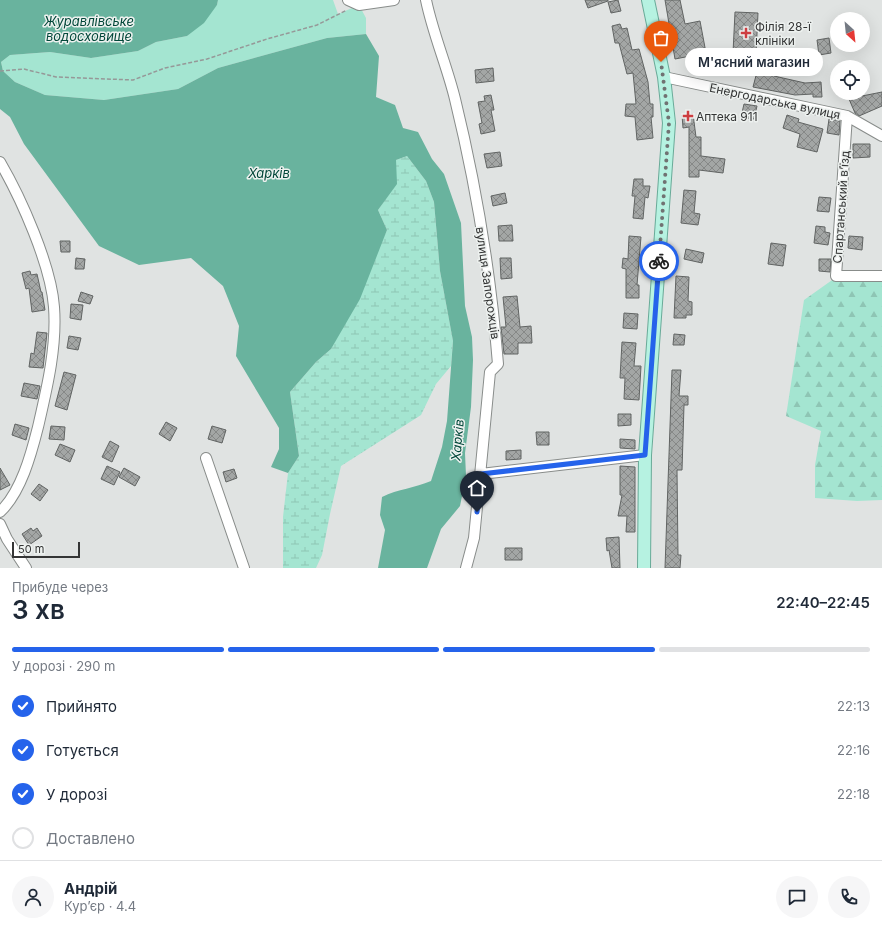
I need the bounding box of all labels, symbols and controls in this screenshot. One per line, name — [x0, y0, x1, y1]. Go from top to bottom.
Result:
north arrow — [830, 12, 870, 52]
map controls — [830, 12, 870, 100]
water label: Журавлівське водосховище — [43, 13, 134, 44]
place label: Філія 28-ї клініки — [755, 19, 812, 48]
pin — [644, 21, 678, 62]
icon: bag — [650, 27, 672, 49]
marker: Філія 28-ї клініки — [740, 27, 752, 39]
callout: М'ясний магазин — [685, 48, 823, 76]
text: М'ясний магазин — [698, 54, 810, 70]
button: locate — [830, 60, 870, 100]
street label: Енергодарська вулиця — [708, 80, 842, 122]
place label: Аптека 911 — [696, 109, 758, 124]
marker: Аптека 911 — [683, 111, 693, 121]
street label: Спартанський в’їзд — [830, 150, 852, 264]
water label: Харків — [247, 165, 290, 181]
street label: вулиця Запорожців — [473, 226, 503, 340]
courier — [639, 241, 679, 281]
icon: bike — [648, 250, 670, 272]
water label: Харків — [447, 419, 467, 462]
pin — [460, 471, 494, 512]
icon: home — [466, 477, 488, 499]
scale bar — [12, 540, 80, 559]
text: 50 m — [18, 542, 44, 556]
text: Прибуде через — [12, 579, 108, 595]
text: 22:40–22:45 — [776, 593, 870, 612]
text: 3 хв — [12, 594, 65, 625]
text: У дорозі · 290 m — [12, 658, 115, 674]
icon: check — [12, 695, 34, 717]
text: Прийнято — [46, 697, 117, 716]
text: 22:13 — [837, 698, 870, 714]
icon: check — [12, 739, 34, 761]
text: Готується — [46, 741, 119, 760]
text: 22:16 — [837, 742, 870, 758]
icon: check — [12, 783, 34, 805]
text: У дорозі — [46, 785, 107, 804]
text: 22:18 — [837, 786, 870, 802]
text: Доставлено — [46, 829, 135, 848]
button: person — [12, 876, 54, 918]
button: chat — [776, 876, 818, 918]
button: phone — [828, 876, 870, 918]
text: Андрій — [64, 879, 117, 898]
text: Кур’єр · 4.4 — [64, 898, 136, 914]

